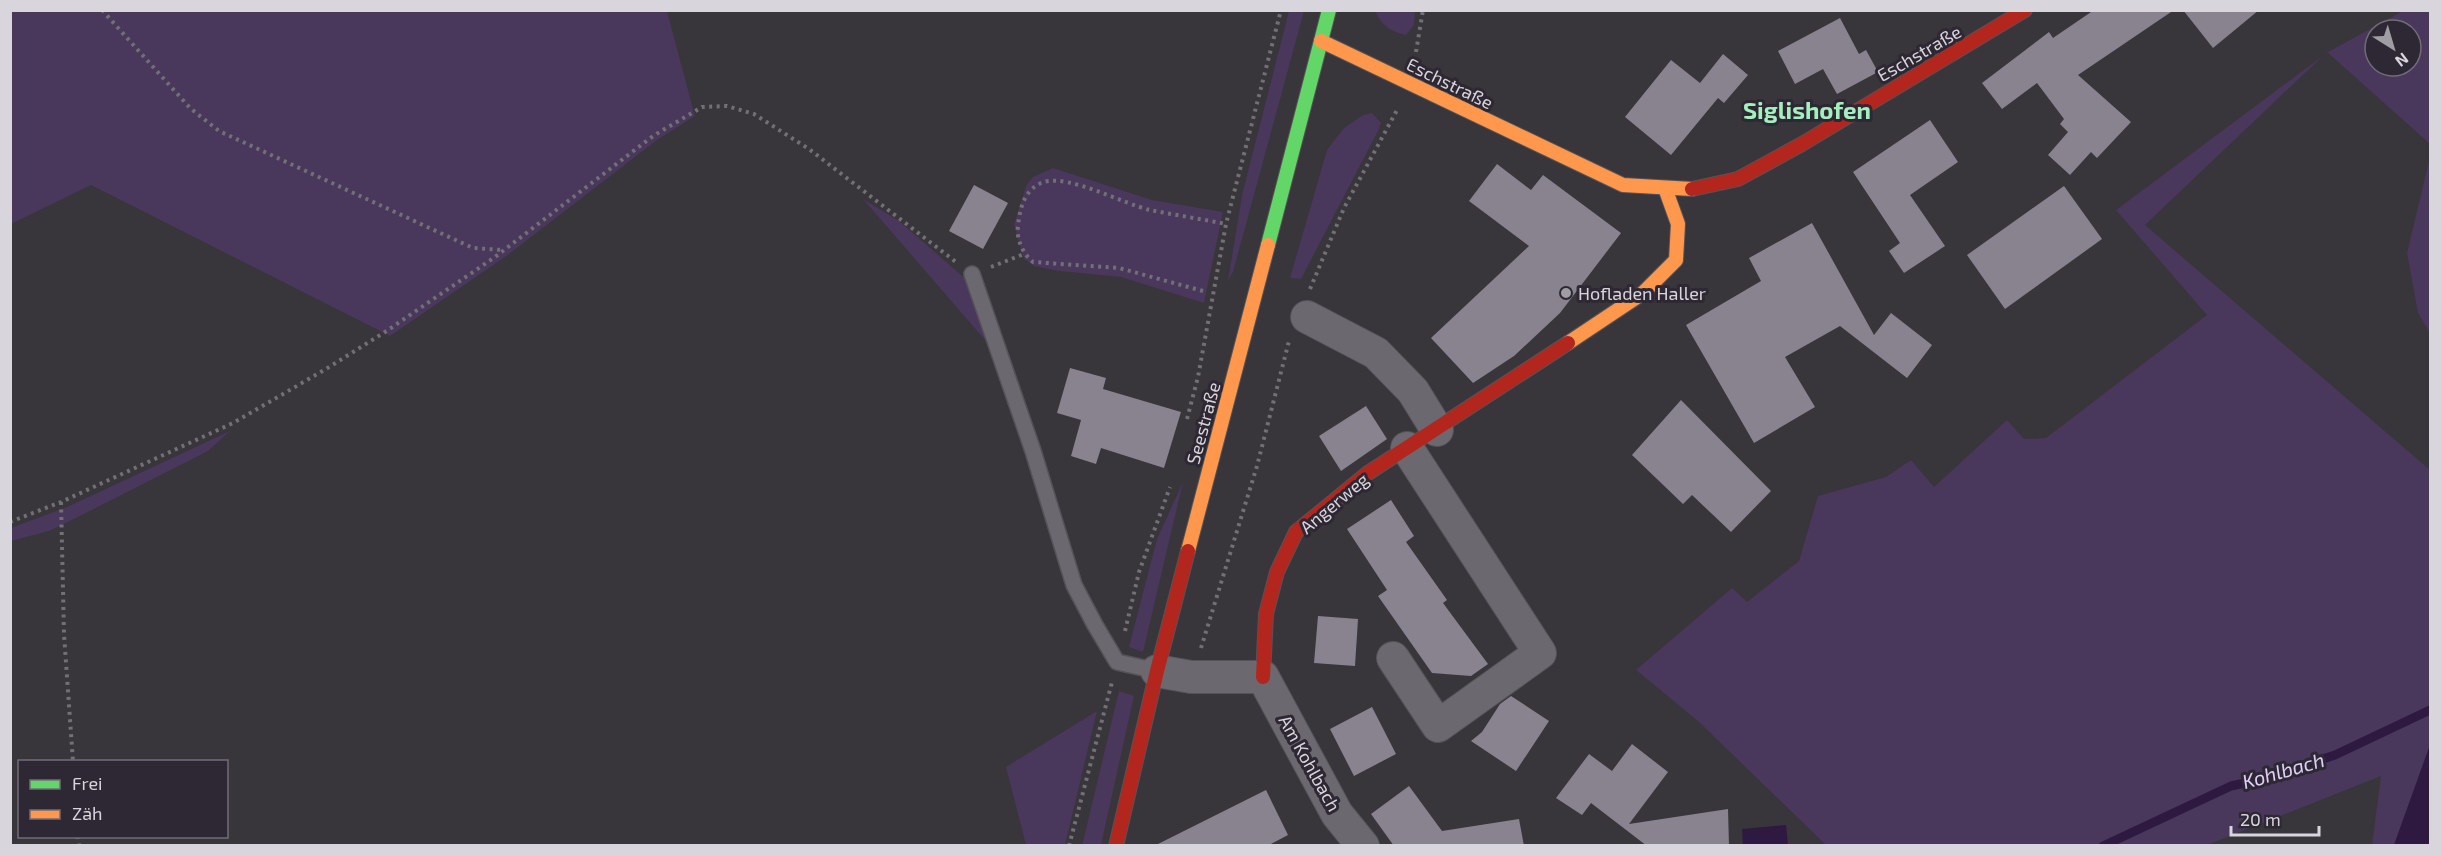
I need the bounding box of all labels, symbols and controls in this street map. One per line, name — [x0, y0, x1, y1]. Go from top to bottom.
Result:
north arrow — [2363, 18, 2423, 78]
street label: Eschstraße — [1873, 20, 1965, 86]
text: N — [2392, 49, 2413, 71]
street label: Eschstraße — [1403, 53, 1497, 113]
district label: Siglishofen — [1743, 95, 1871, 124]
place label: Hofladen Haller — [1578, 282, 1706, 304]
marker: Hofladen Haller — [1559, 286, 1573, 300]
street label: Seestraße — [1181, 379, 1225, 467]
street label: Angerweg — [1295, 468, 1373, 538]
street label: Am Kohlbach — [1274, 711, 1346, 815]
water label: Kohlbach — [2239, 747, 2327, 793]
legend — [18, 760, 228, 838]
text: Frei — [72, 772, 103, 794]
scale bar — [2231, 799, 2320, 837]
text: Zäh — [72, 802, 103, 824]
text: 20 m — [2240, 808, 2281, 830]

